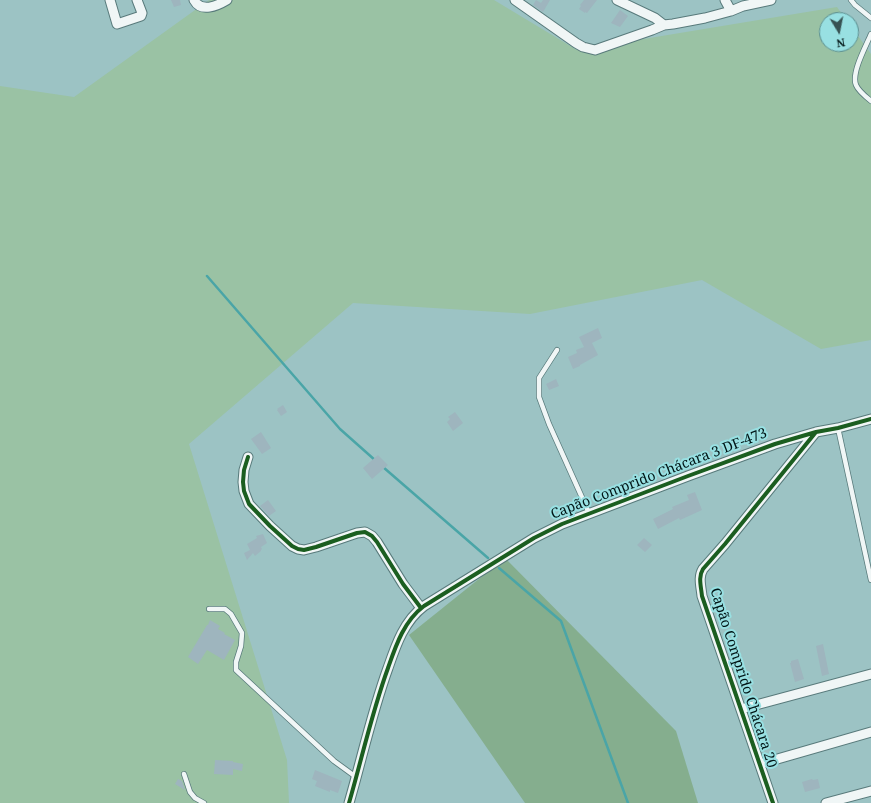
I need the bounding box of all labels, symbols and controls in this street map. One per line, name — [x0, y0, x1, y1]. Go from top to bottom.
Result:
north arrow — [819, 12, 859, 52]
text: N — [835, 35, 847, 51]
street label: Capão Comprido Chácara 3 DF-473 — [549, 425, 769, 523]
street label: Capão Comprido Chácara 20 — [706, 586, 780, 770]

